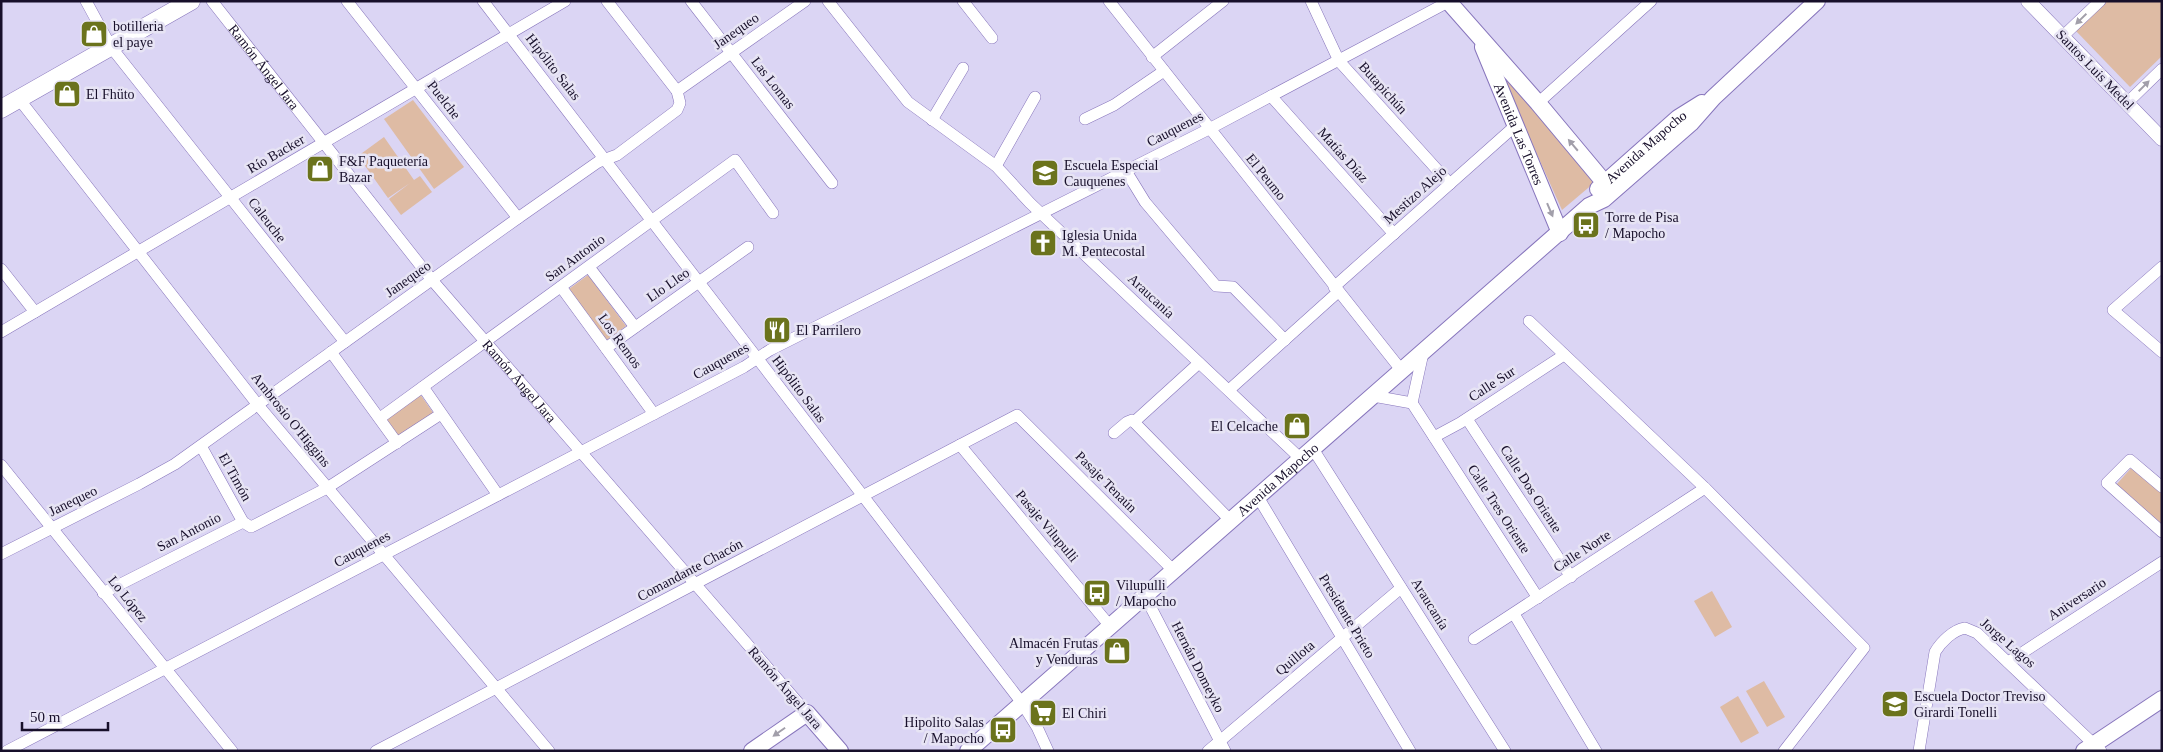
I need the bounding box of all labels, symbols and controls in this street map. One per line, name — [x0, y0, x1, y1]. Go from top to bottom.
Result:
street label: Janequeo — [710, 10, 762, 52]
one-way arrow — [2075, 13, 2087, 25]
shop icon: botilleria el paye — [79, 19, 109, 49]
place label: botilleria el paye — [113, 19, 164, 50]
street label: Ramón Ángel Jara — [226, 21, 303, 113]
street label: Santos Luis Medel — [2053, 27, 2137, 113]
street label: Hipólito Salas — [523, 31, 583, 103]
street label: Las Lomas — [748, 54, 798, 112]
street label: Butapichún — [1356, 59, 1410, 117]
street label: Puelche — [424, 78, 464, 122]
shop icon: El Fhüto — [52, 79, 82, 109]
one-way arrow — [2138, 80, 2150, 92]
street label: Avenida Las Torres — [1491, 81, 1547, 187]
place label: El Fhüto — [86, 87, 135, 102]
street label: Avenida Mapocho — [1602, 107, 1689, 186]
street label: Cauquenes — [1144, 108, 1206, 150]
street label: Matías Díaz — [1315, 125, 1371, 185]
street label: Río Backer — [245, 131, 307, 176]
one-way arrow — [1567, 139, 1578, 152]
street label: El Peumo — [1243, 151, 1289, 203]
shop icon: F&F Paquetería Bazar — [305, 154, 335, 184]
place label: F&F Paquetería Bazar — [339, 154, 429, 185]
school or university icon: Escuela Especial Cauquenes — [1030, 158, 1060, 188]
place label: Escuela Especial Cauquenes — [1064, 158, 1159, 189]
street label: Mestizo Alejo — [1381, 163, 1449, 227]
street label: Caleuche — [245, 195, 289, 245]
one-way arrow — [1546, 203, 1554, 218]
bus stop icon: Torre de Pisa / Mapocho — [1571, 210, 1601, 240]
place label: Torre de Pisa / Mapocho — [1605, 210, 1679, 241]
church icon: Iglesia Unida M. Pentecostal — [1028, 228, 1058, 258]
place label: Iglesia Unida M. Pentecostal — [1062, 228, 1145, 259]
street label: San Antonio — [542, 231, 608, 285]
street label: Janequeo — [382, 258, 434, 300]
street label: Llo Lleo — [644, 265, 692, 305]
street label: Araucanía — [1125, 271, 1178, 322]
street label: Los Remos — [595, 311, 645, 371]
restaurant icon: El Parrilero — [762, 315, 792, 345]
place label: El Parrilero — [796, 323, 861, 338]
street label: Ramón Ángel Jara — [480, 337, 560, 426]
street label: Cauquenes — [690, 340, 752, 382]
street label: Hipólito Salas — [769, 353, 829, 425]
street label: Calle Sur — [1466, 363, 1518, 405]
street label: Ambrosio O'Higgins — [249, 370, 333, 470]
shop icon: El Celcache — [1282, 411, 1312, 441]
place label: El Celcache — [1211, 419, 1278, 434]
street label: Avenida Mapocho — [1234, 440, 1321, 519]
street label: Calle Dos Oriente — [1497, 443, 1565, 535]
street label: Pasaje Tenaún — [1072, 448, 1140, 516]
street label: El Timón — [216, 450, 254, 504]
street label: Calle Tres Oriente — [1465, 462, 1533, 556]
street label: Janequeo — [46, 483, 100, 519]
street label: Pasaje Vilupulli — [1013, 487, 1081, 565]
street label: San Antonio — [155, 510, 223, 554]
street label: Calle Norte — [1551, 527, 1613, 575]
street label: Cauquenes — [331, 528, 393, 570]
street label: Comandante Chacón — [635, 536, 745, 604]
street label: Presidente Prieto — [1316, 571, 1378, 661]
street label: Lo López — [105, 573, 151, 625]
street label: Aniversario — [2045, 575, 2109, 623]
street label: Araucanía — [1408, 576, 1452, 633]
bus stop icon: Vilupulli / Mapocho — [1082, 578, 1112, 608]
place label: Vilupulli / Mapocho — [1116, 578, 1176, 609]
street label: Jorge Lagos — [1977, 615, 2039, 671]
street label: Hernán Domeyko — [1169, 619, 1227, 715]
place label: Almacén Frutas y Venduras — [1009, 636, 1098, 667]
shop icon: Almacén Frutas y Venduras — [1102, 636, 1132, 666]
street label: Quillota — [1273, 637, 1318, 678]
street label: Ramón Ángel Jara — [745, 643, 826, 733]
school or university icon: Escuela Doctor Treviso Girardi Tonelli — [1880, 689, 1910, 719]
place label: Escuela Doctor Treviso Girardi Tonelli — [1914, 689, 2045, 720]
supermarket icon: El Chiri — [1028, 698, 1058, 728]
scale bar — [22, 700, 109, 732]
place label: El Chiri — [1062, 706, 1107, 721]
text: 50 m — [30, 709, 61, 725]
place label: Hipolito Salas / Mapocho — [904, 715, 984, 746]
bus stop icon: Hipolito Salas / Mapocho — [988, 715, 1018, 745]
one-way arrow — [772, 727, 786, 737]

